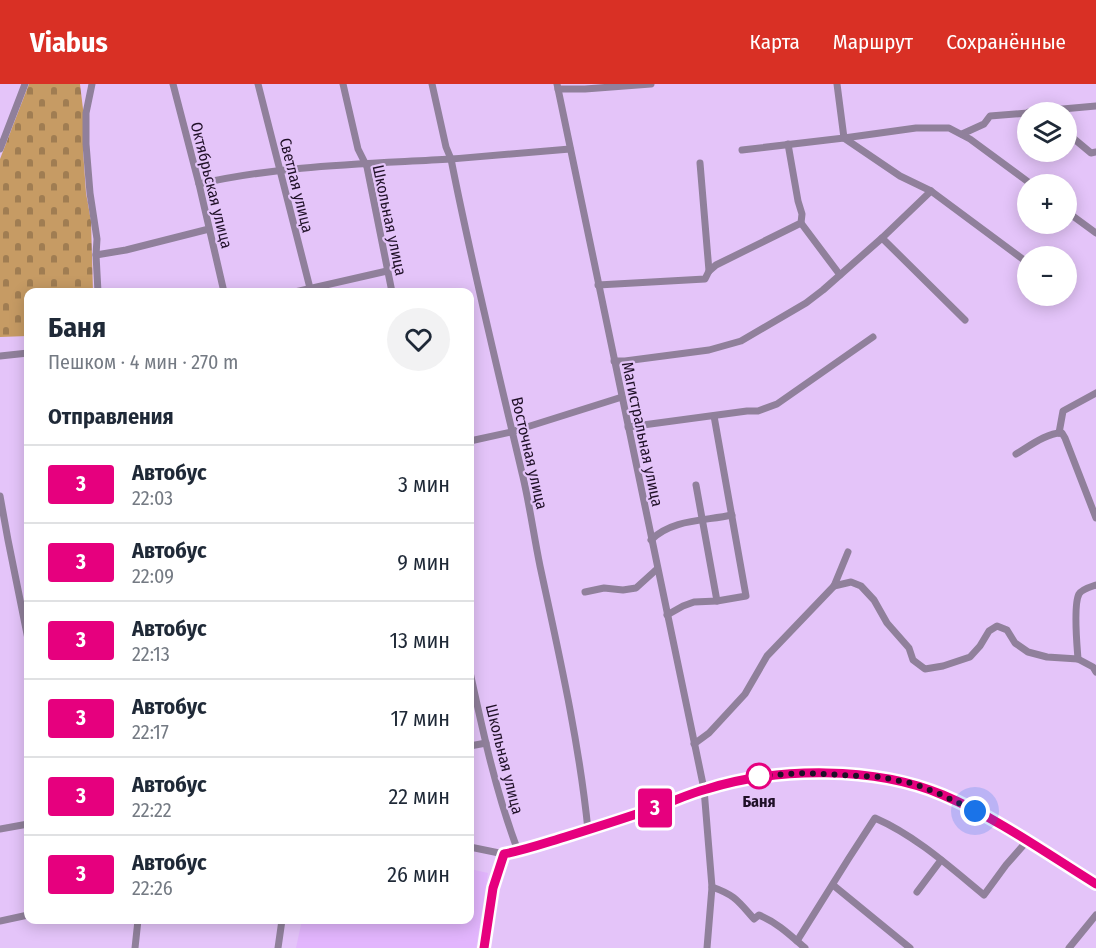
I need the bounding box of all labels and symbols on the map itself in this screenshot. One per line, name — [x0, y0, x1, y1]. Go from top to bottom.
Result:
street label: Октябрьская улица — [187, 120, 236, 250]
street label: Светлая улица — [276, 136, 318, 235]
street label: Школьная улица — [369, 163, 411, 277]
street label: Магистральная улица — [618, 360, 667, 508]
street label: Восточная улица — [507, 395, 552, 511]
street label: Школьная улица — [482, 702, 527, 816]
marker: Баня — [746, 763, 772, 789]
line badge: 3 — [636, 788, 674, 828]
place label: Баня — [742, 792, 776, 811]
your location — [960, 796, 990, 826]

